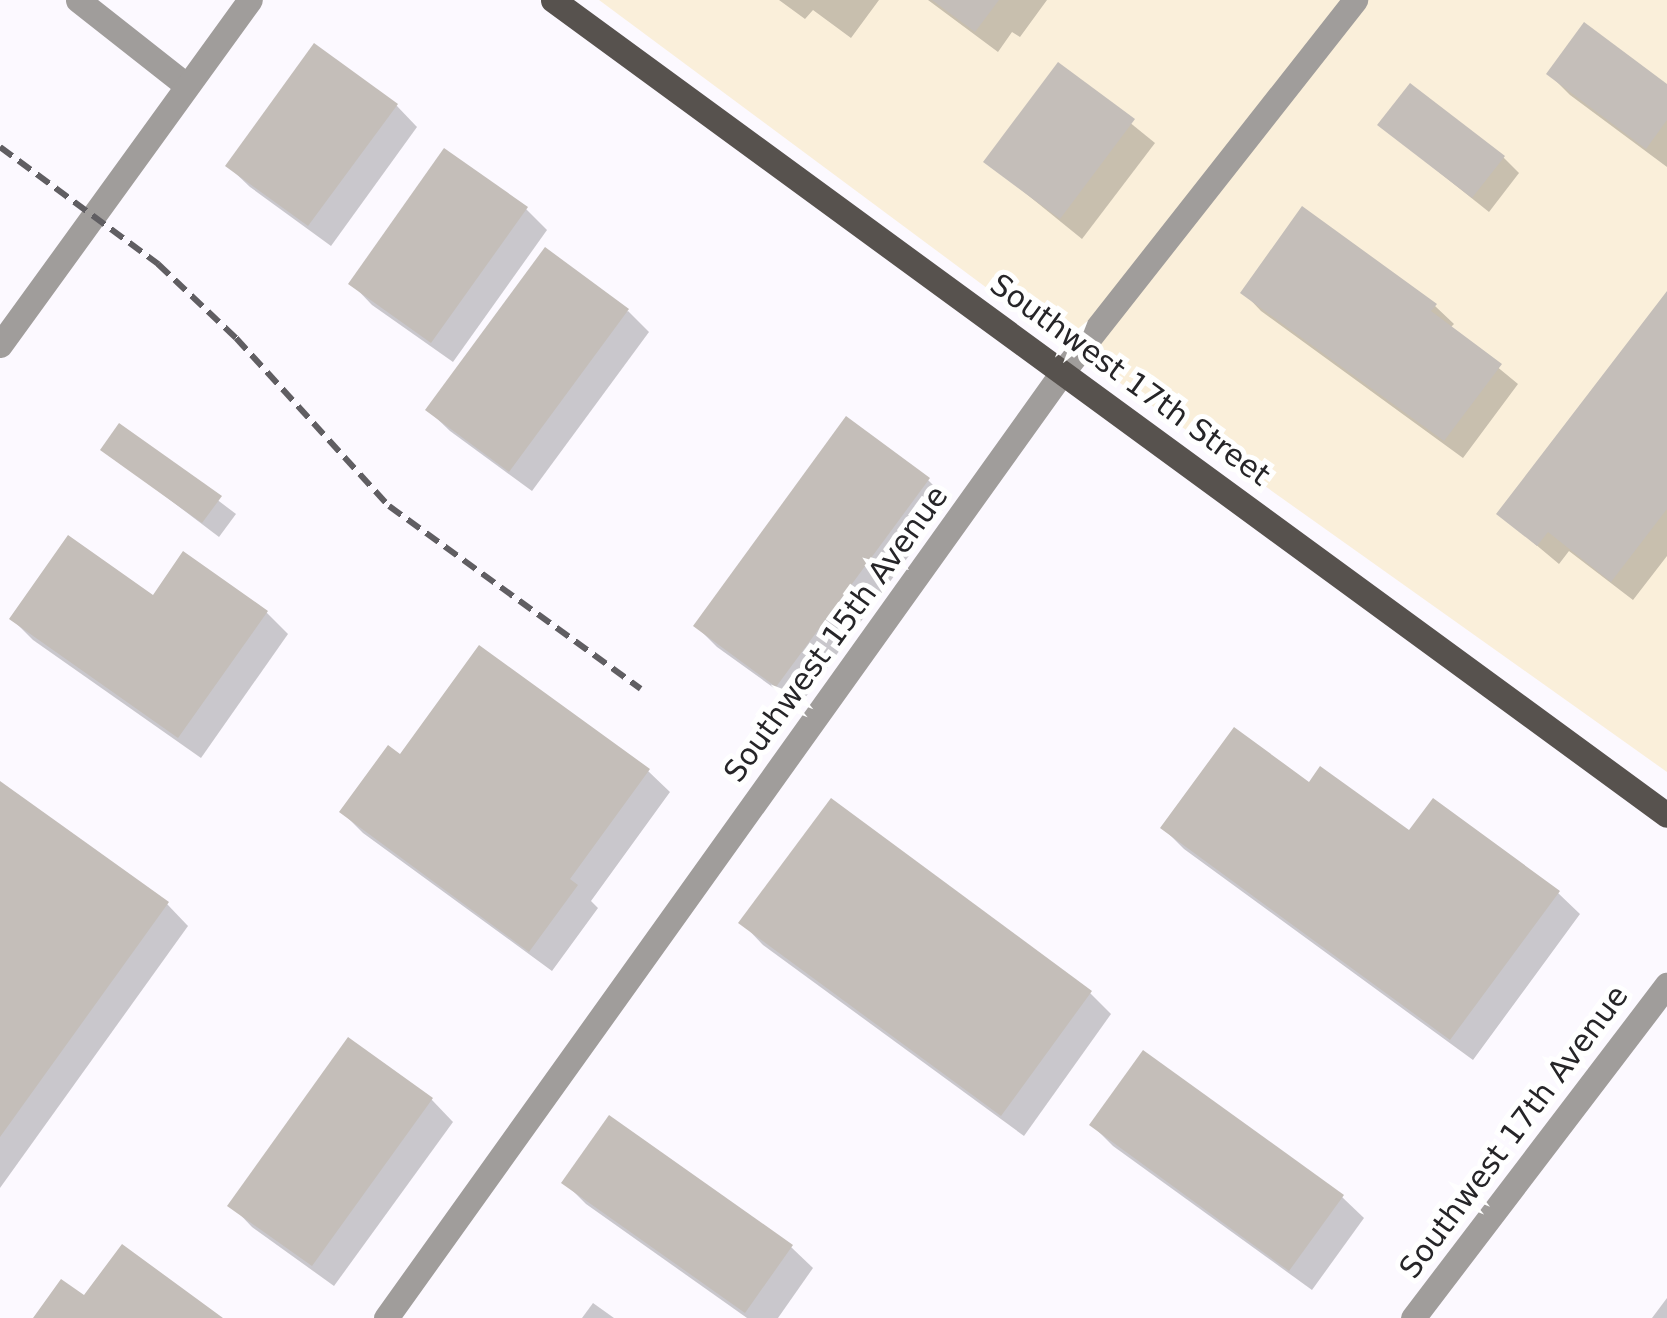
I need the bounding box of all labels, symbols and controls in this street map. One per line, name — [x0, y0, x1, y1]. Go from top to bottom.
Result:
street label: Southwest 17th Street — [983, 266, 1277, 494]
street label: Southwest 15th Avenue — [717, 479, 955, 789]
street label: Southwest 17th Avenue — [1392, 979, 1636, 1285]

